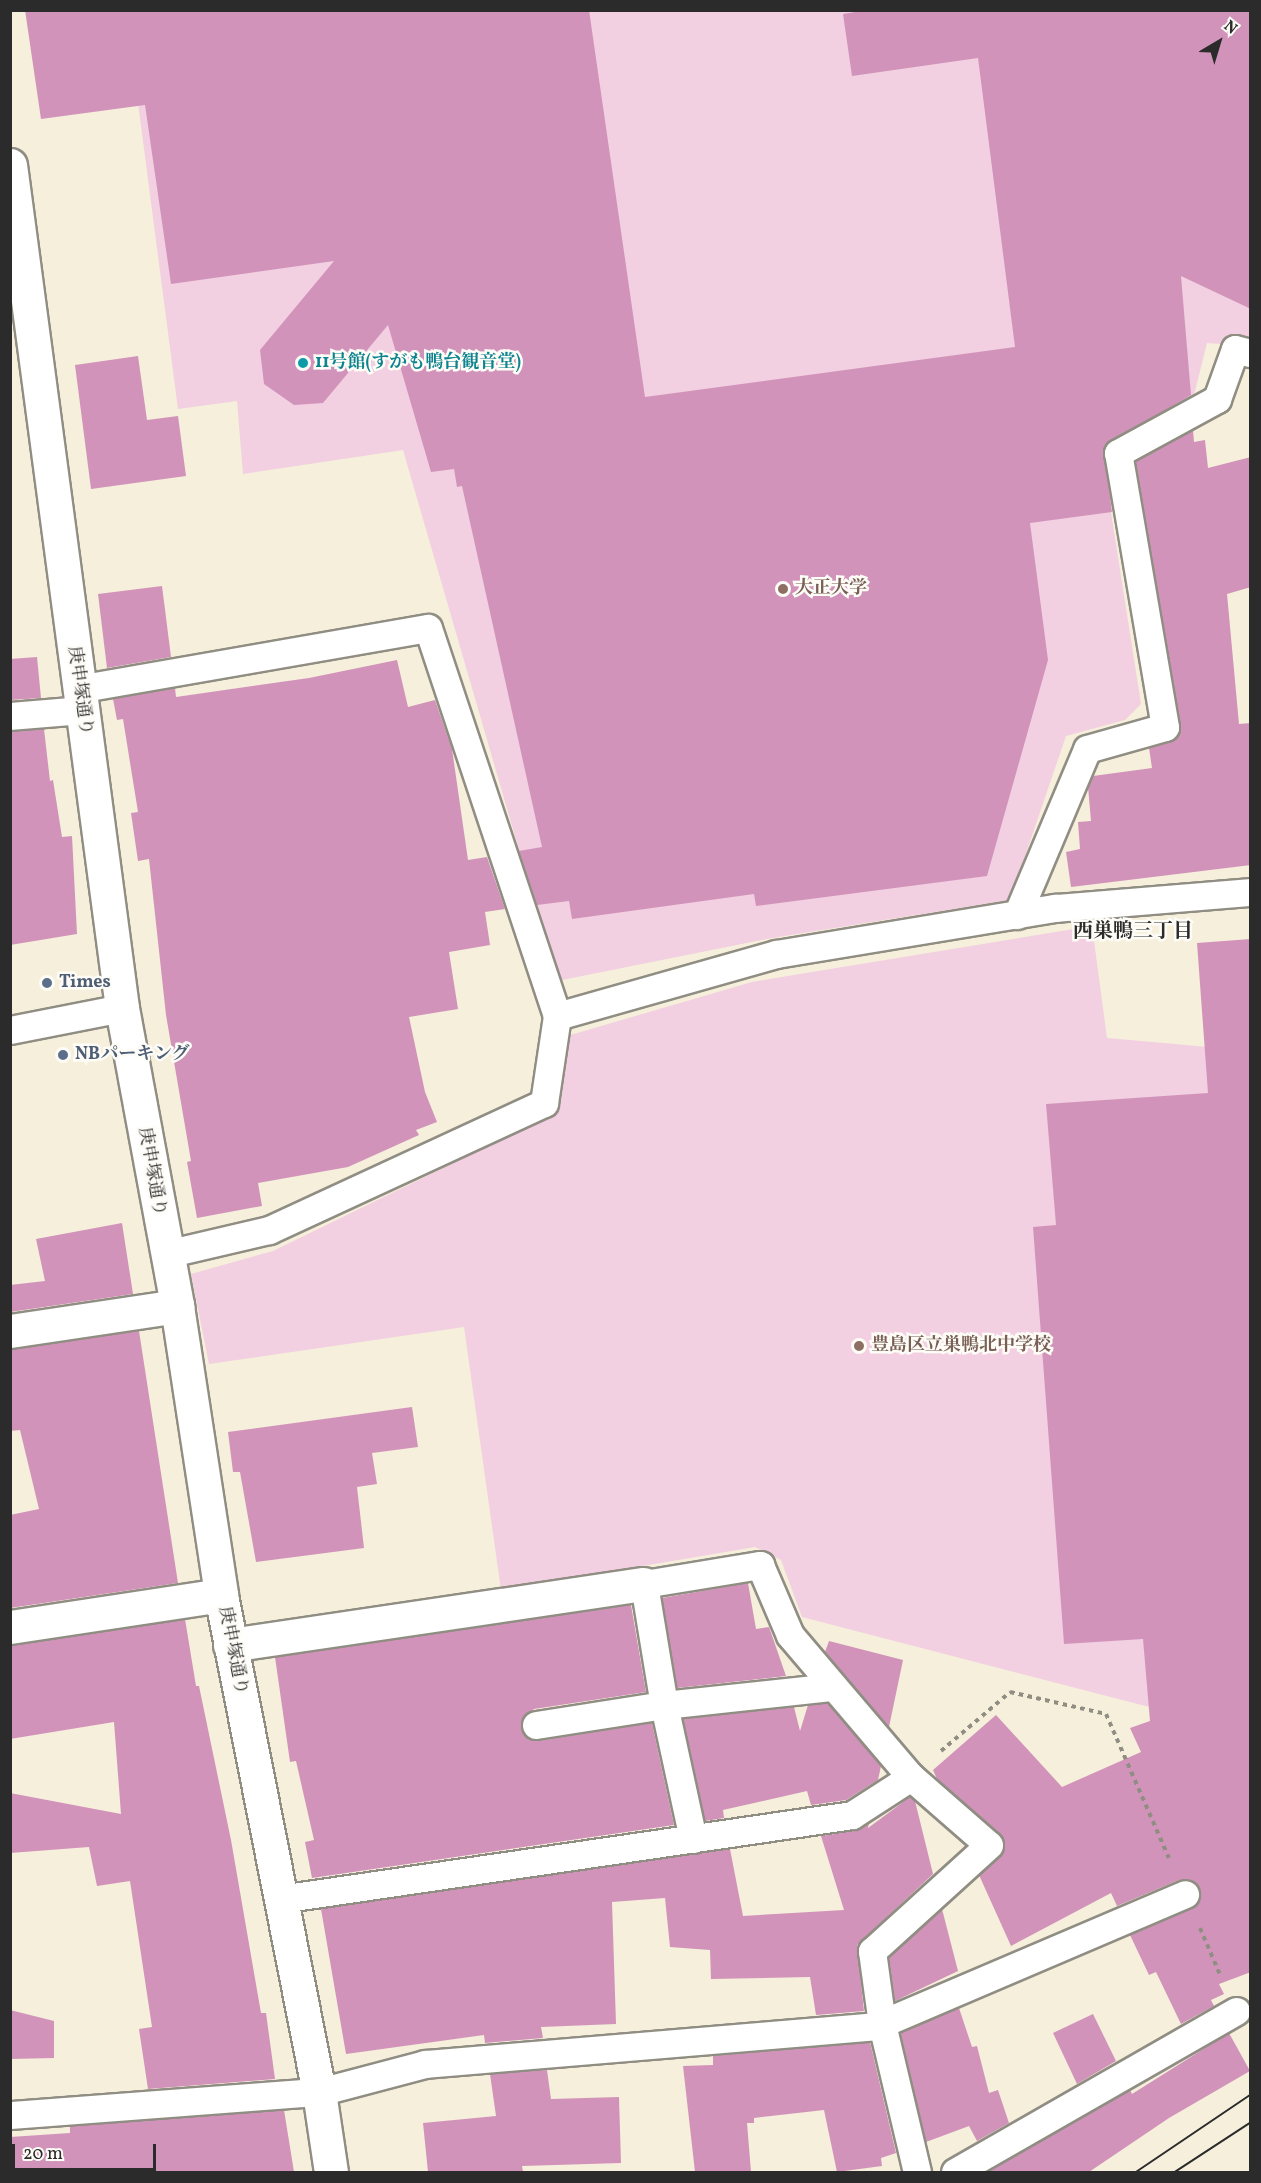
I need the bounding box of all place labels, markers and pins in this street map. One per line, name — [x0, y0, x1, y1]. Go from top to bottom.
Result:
place label: 11号館(すがも鴨台観音堂) — [315, 352, 521, 374]
marker: 11号館(すがも鴨台観音堂) — [296, 356, 310, 370]
place label: 大正大学 — [795, 578, 867, 600]
marker: 大正大学 — [776, 582, 790, 596]
place label: Times — [59, 972, 111, 994]
marker: Times — [40, 976, 54, 990]
place label: NBパーキング — [75, 1044, 190, 1066]
marker: NBパーキング — [56, 1048, 70, 1062]
place label: 豊島区立巣鴨北中学校 — [871, 1335, 1051, 1357]
marker: 豊島区立巣鴨北中学校 — [852, 1339, 866, 1353]

